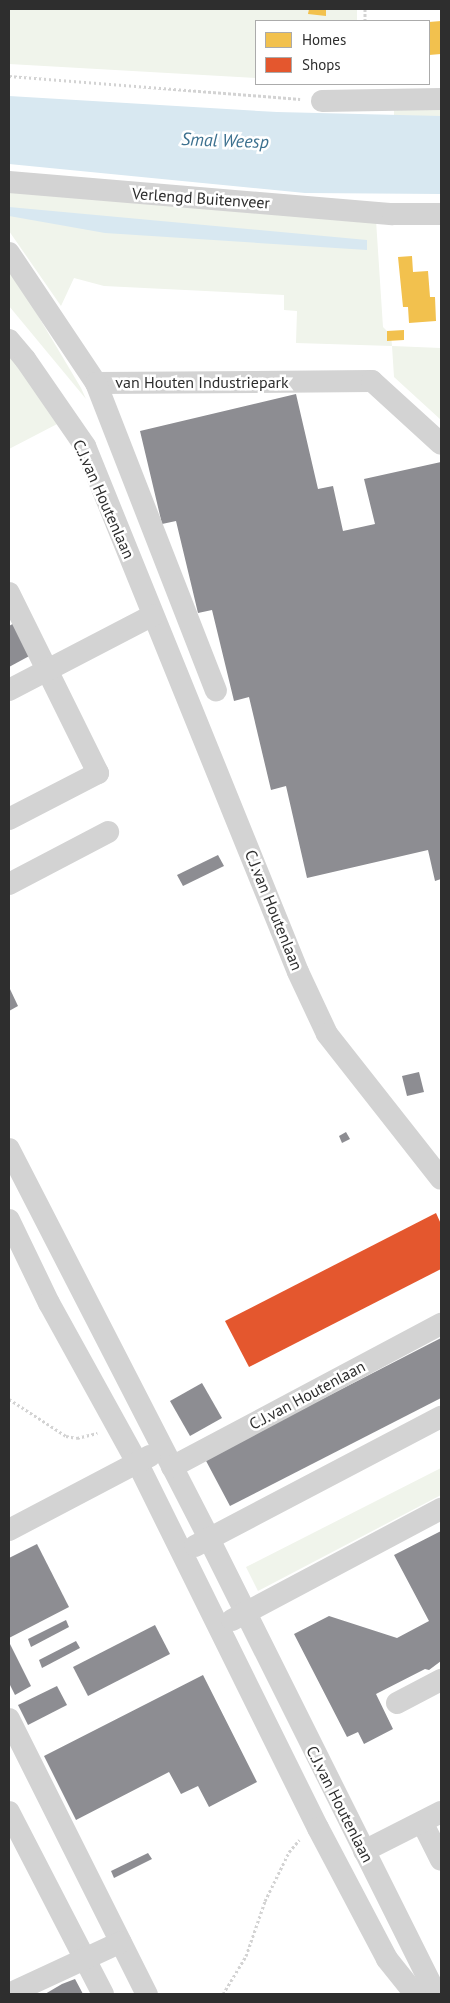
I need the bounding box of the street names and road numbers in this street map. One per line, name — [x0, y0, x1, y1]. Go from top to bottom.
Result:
street label: Verlengd Buitenveer — [131, 184, 271, 212]
street label: van Houten Industriepark — [115, 372, 289, 392]
street label: C.J.van Houtenlaan — [69, 436, 139, 562]
street label: C.J.van Houtenlaan — [241, 847, 307, 973]
street label: C.J.van Houtenlaan — [246, 1356, 368, 1434]
street label: C.J.van Houtenlaan — [302, 1742, 378, 1866]

